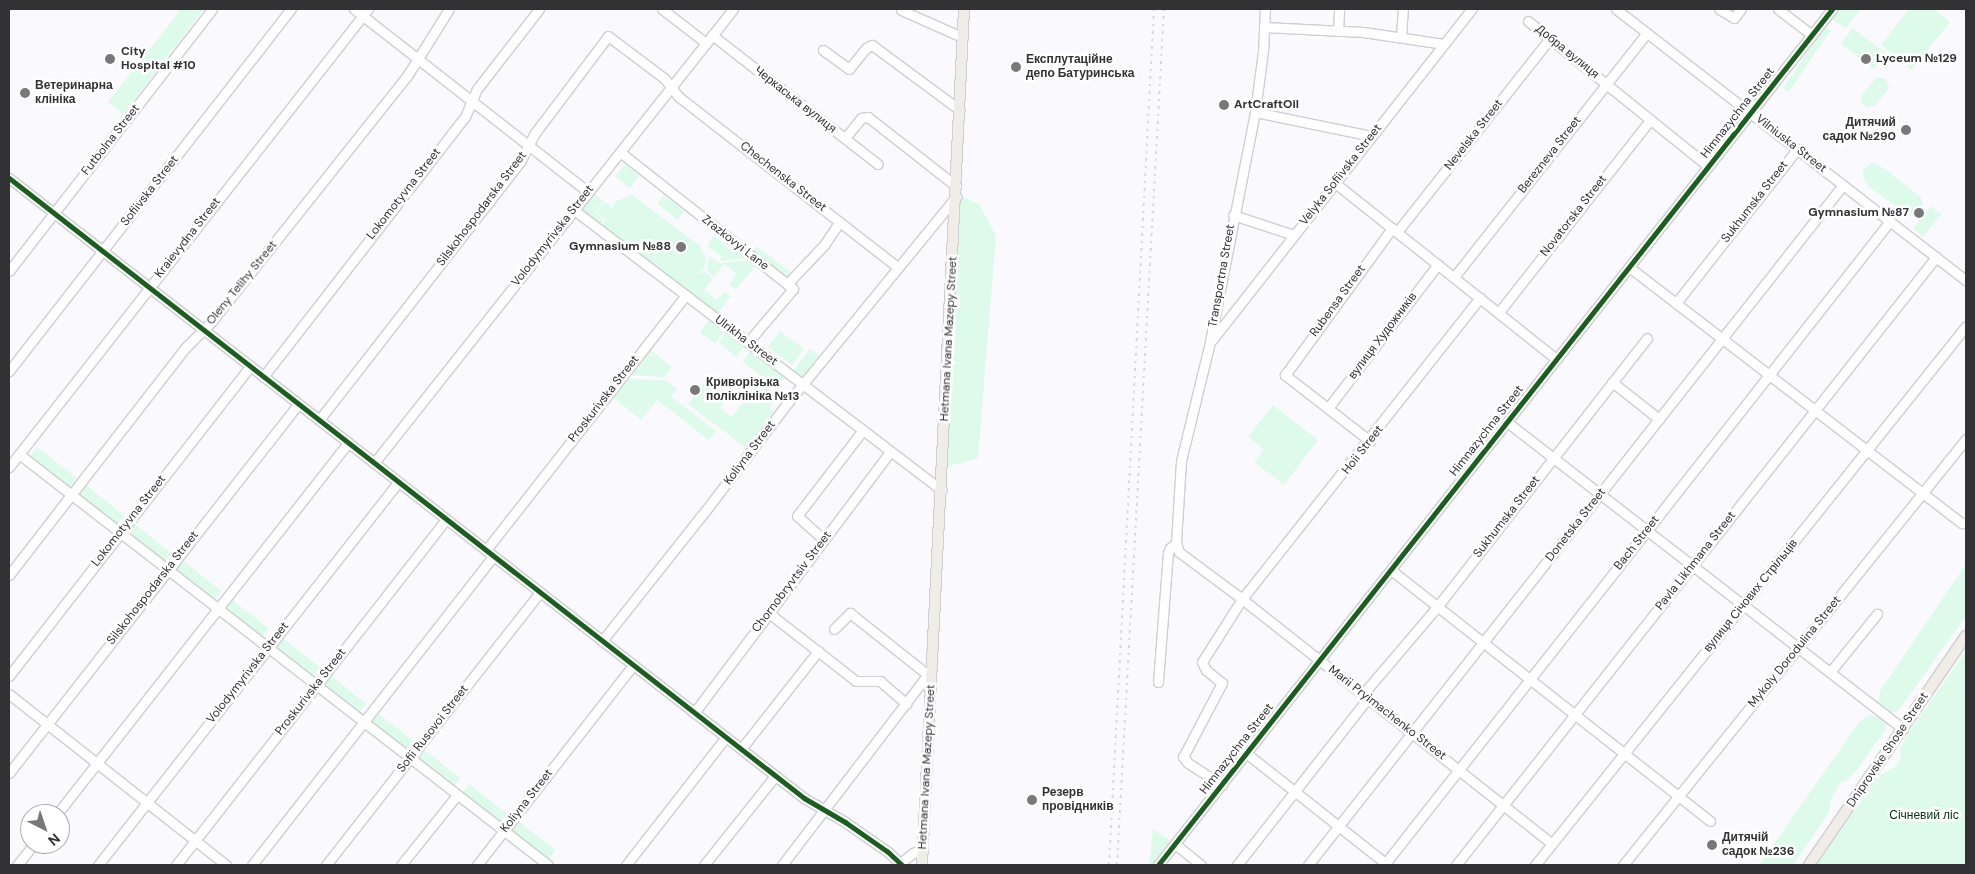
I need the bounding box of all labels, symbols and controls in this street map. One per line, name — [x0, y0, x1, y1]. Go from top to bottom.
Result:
street label: Добра вулиця — [1532, 22, 1602, 82]
place label: City Hospital #10 — [121, 45, 196, 73]
marker: City Hospital #10 — [103, 52, 117, 66]
place label: Lyceum №129 — [1876, 52, 1957, 66]
place label: Експлутаційне депо Батуринська — [1026, 53, 1134, 81]
marker: Lyceum №129 — [1860, 53, 1872, 65]
marker: Експлутаційне депо Батуринська — [1010, 61, 1022, 73]
street label: Черкаська вулиця — [751, 64, 839, 136]
street label: Himnazychna Street — [1698, 65, 1778, 161]
place label: Ветеринарна клініка — [35, 79, 113, 107]
marker: Ветеринарна клініка — [19, 87, 31, 99]
street label: Nevelska Street — [1442, 97, 1506, 173]
place label: ArtCraftOil — [1234, 98, 1299, 112]
marker: ArtCraftOil — [1218, 99, 1230, 111]
street label: Futbolna Street — [79, 102, 143, 178]
street label: Vilniuska Street — [1753, 112, 1829, 176]
street label: Berezneva Street — [1515, 114, 1585, 196]
place label: Дитячий садок №290 — [1822, 116, 1896, 144]
street label: Velyka Sofiivska Street — [1297, 121, 1385, 229]
marker: Дитячий садок №290 — [1900, 124, 1912, 136]
street label: Chechenska Street — [737, 139, 829, 215]
street label: Lokomotyvna Street — [364, 146, 444, 242]
street label: Silskohospodarska Street — [434, 149, 530, 269]
street label: Sofiivska Street — [118, 153, 182, 229]
street label: Sukhumska Street — [1719, 158, 1791, 246]
street label: Novatorska Street — [1538, 172, 1610, 260]
street label: Volodymyrivska Street — [509, 182, 597, 290]
street label: Kraievydna Street — [152, 195, 224, 281]
place label: Gymnasium №87 — [1808, 206, 1909, 220]
marker: Gymnasium №87 — [1913, 207, 1925, 219]
street label: Zrazkovyi Lane — [699, 212, 771, 274]
street label: Transportna Street — [1206, 223, 1238, 329]
street label: Oleny Telihy Street — [204, 238, 280, 328]
place label: Gymnasium №88 — [569, 240, 671, 254]
marker: Gymnasium №88 — [675, 241, 687, 253]
street label: Hetmana Ivana Mazepy Street — [937, 256, 961, 422]
street label: Rubensa Street — [1307, 262, 1369, 340]
street label: вулиця Художників — [1346, 290, 1420, 382]
street label: Ulrikha Street — [712, 313, 780, 369]
street label: Proskurivska Street — [566, 353, 642, 445]
place label: Криворізька поліклініка №13 — [706, 376, 799, 404]
marker: Криворізька поліклініка №13 — [688, 383, 702, 397]
street label: Himnazychna Street — [1447, 383, 1527, 479]
street label: Koliyna Street — [721, 418, 779, 488]
street label: Hoii Street — [1339, 423, 1387, 477]
street label: Lokomotyvna Street — [89, 473, 169, 569]
street label: Sukhumska Street — [1471, 473, 1543, 561]
street label: Donetska Street — [1543, 485, 1609, 565]
street label: Pavla Likhmana Street — [1653, 509, 1739, 613]
street label: Bach Street — [1611, 513, 1663, 573]
street label: Silskohospodarska Street — [104, 528, 202, 648]
street label: Chornobryvtsiv Street — [749, 528, 835, 636]
street label: вулиця Січових Стрільців — [1701, 537, 1801, 655]
street label: Mykoly Dorodulina Street — [1746, 593, 1844, 711]
street label: Volodymyrivska Street — [204, 619, 292, 727]
street label: Proskurivska Street — [273, 646, 349, 738]
street label: Marii Pryimachenko Street — [1325, 663, 1449, 763]
street label: Sofii Rusovoi Street — [394, 682, 472, 776]
street label: Hetmana Ivana Mazepy Street — [915, 684, 939, 850]
street label: Dniprovske Shose Street — [1844, 690, 1932, 810]
street label: Himnazychna Street — [1197, 701, 1277, 797]
street label: Koliyna Street — [498, 766, 556, 836]
place label: Резерв провідників — [1042, 786, 1114, 814]
marker: Резерв провідників — [1026, 794, 1038, 806]
north arrow — [20, 804, 70, 854]
park label: Січневий ліс — [1889, 809, 1959, 823]
text: N — [44, 829, 64, 850]
place label: Дитячій садок №236 — [1722, 831, 1794, 859]
marker: Дитячій садок №236 — [1706, 839, 1718, 851]

